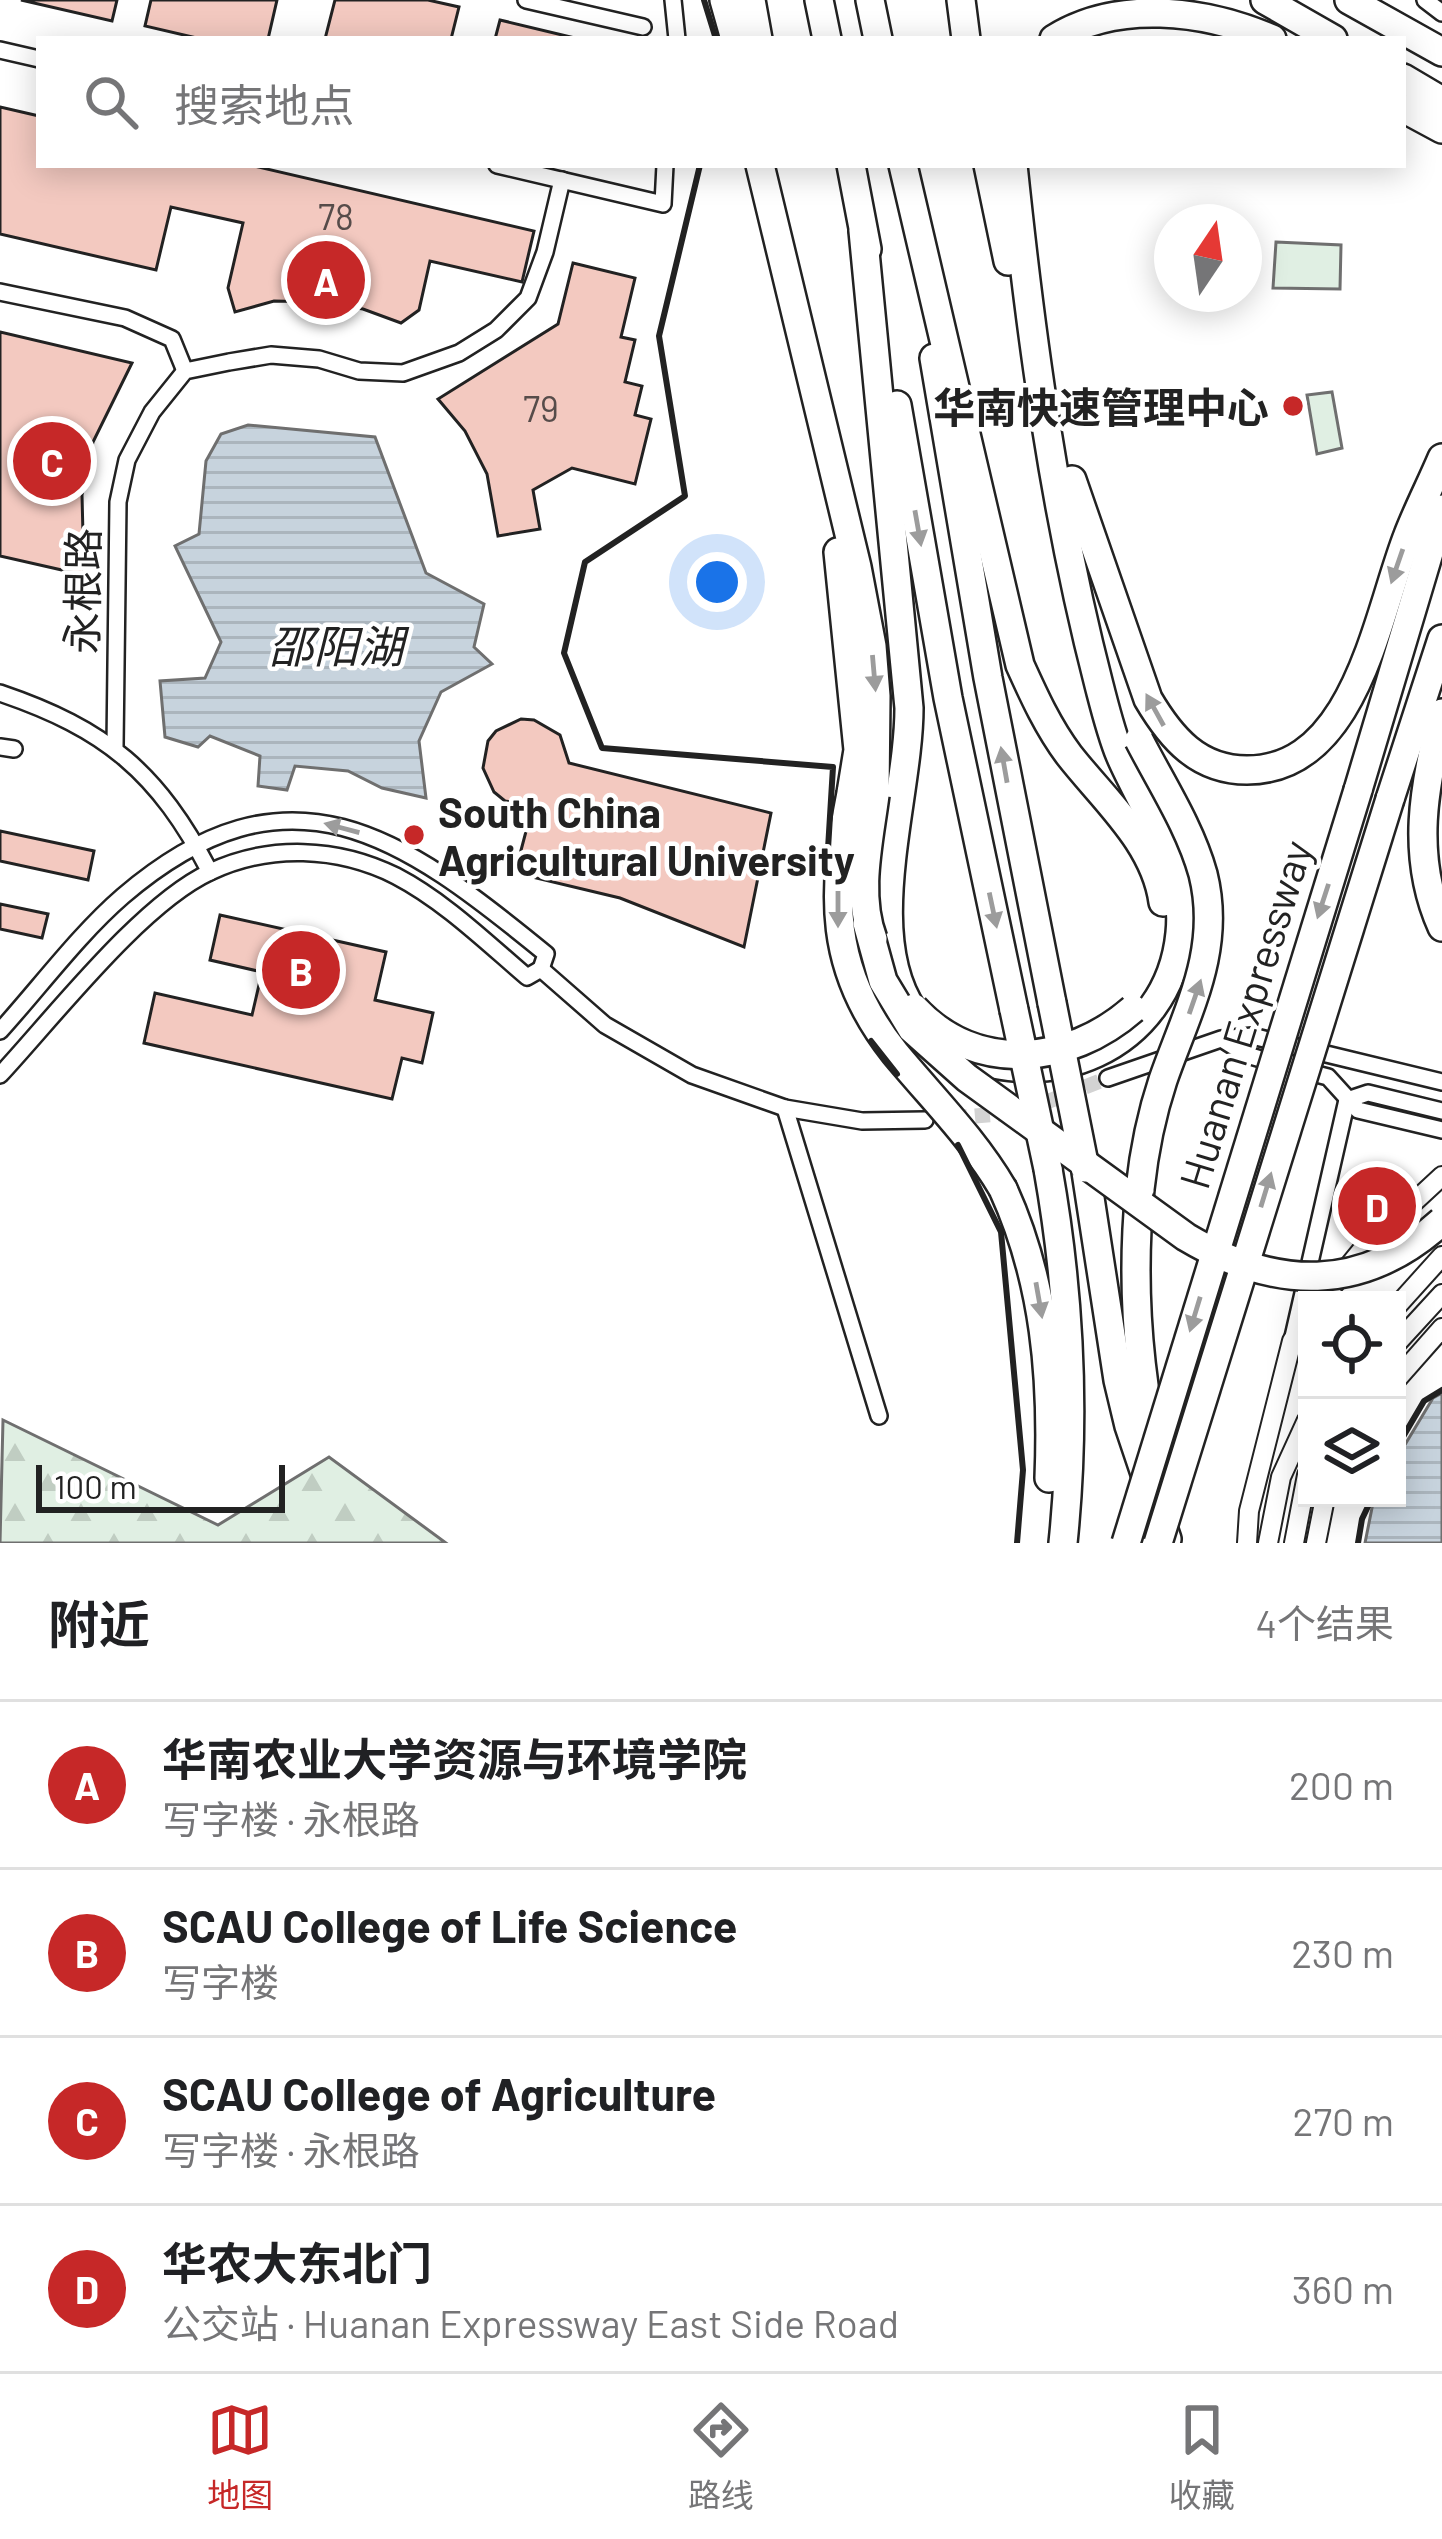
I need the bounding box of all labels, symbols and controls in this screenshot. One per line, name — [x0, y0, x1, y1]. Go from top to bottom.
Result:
search box — [36, 36, 1406, 168]
icon: search — [78, 69, 144, 135]
text: 搜索地点 — [174, 77, 354, 131]
house number: 78 — [318, 194, 354, 237]
north arrow — [1154, 204, 1262, 312]
pin: A — [287, 235, 365, 325]
place label: 华南快速管理中心 — [933, 381, 1269, 431]
house number: 79 — [523, 386, 559, 429]
marker: 华南快速管理中心 — [1280, 393, 1306, 419]
pin: C — [13, 416, 91, 506]
one-way arrow — [909, 510, 928, 547]
street label: 永根路 — [55, 528, 107, 654]
one-way arrow — [1387, 549, 1406, 585]
your location — [687, 552, 747, 612]
water label: 邵阳湖 — [268, 618, 409, 672]
one-way arrow — [865, 655, 884, 692]
one-way arrow — [1145, 692, 1166, 727]
one-way arrow — [994, 745, 1012, 783]
place label: South China Agricultural University — [438, 786, 855, 885]
one-way arrow — [323, 817, 360, 836]
marker: South China Agricultural University — [401, 822, 427, 848]
street label: Huanan Expressway — [1167, 834, 1322, 1194]
one-way arrow — [1313, 883, 1331, 920]
one-way arrow — [828, 891, 848, 929]
one-way arrow — [985, 892, 1004, 930]
pin: B — [262, 925, 340, 1015]
one-way arrow — [1187, 979, 1205, 1015]
pin: D — [1338, 1161, 1416, 1251]
one-way arrow — [1258, 1171, 1276, 1208]
one-way arrow — [1030, 1282, 1049, 1319]
map controls — [1298, 1291, 1406, 1507]
button: locate — [1298, 1291, 1406, 1399]
one-way arrow — [1185, 1296, 1204, 1333]
button: layers — [1298, 1399, 1406, 1507]
scale bar — [36, 1459, 285, 1512]
text: 100 m — [54, 1466, 137, 1506]
text: 附近 — [48, 1592, 150, 1653]
text: 4个结果 — [1256, 1599, 1394, 1646]
text: 华南农业大学资源与环境学院 — [162, 1731, 747, 1785]
text: A — [74, 1761, 100, 1808]
text: 200 m — [1289, 1761, 1394, 1808]
text: 写字楼 · 永根路 — [162, 1795, 420, 1842]
text: SCAU College of Life Science — [162, 1898, 737, 1952]
text: B — [75, 1929, 99, 1976]
text: 230 m — [1291, 1929, 1394, 1976]
text: 写字楼 — [162, 1958, 279, 2005]
text: SCAU College of Agriculture — [162, 2066, 716, 2120]
text: C — [75, 2097, 99, 2144]
text: 270 m — [1293, 2097, 1394, 2144]
text: 写字楼 · 永根路 — [162, 2126, 420, 2173]
text: 华农大东北门 — [162, 2235, 432, 2289]
text: D — [75, 2265, 99, 2312]
text: 360 m — [1292, 2265, 1394, 2312]
text: 公交站 · Huanan Expressway East Side Road — [162, 2299, 899, 2346]
tab: 地图 — [207, 2397, 273, 2517]
tab: 路线 — [688, 2397, 754, 2517]
tab: 收藏 — [1169, 2397, 1235, 2517]

